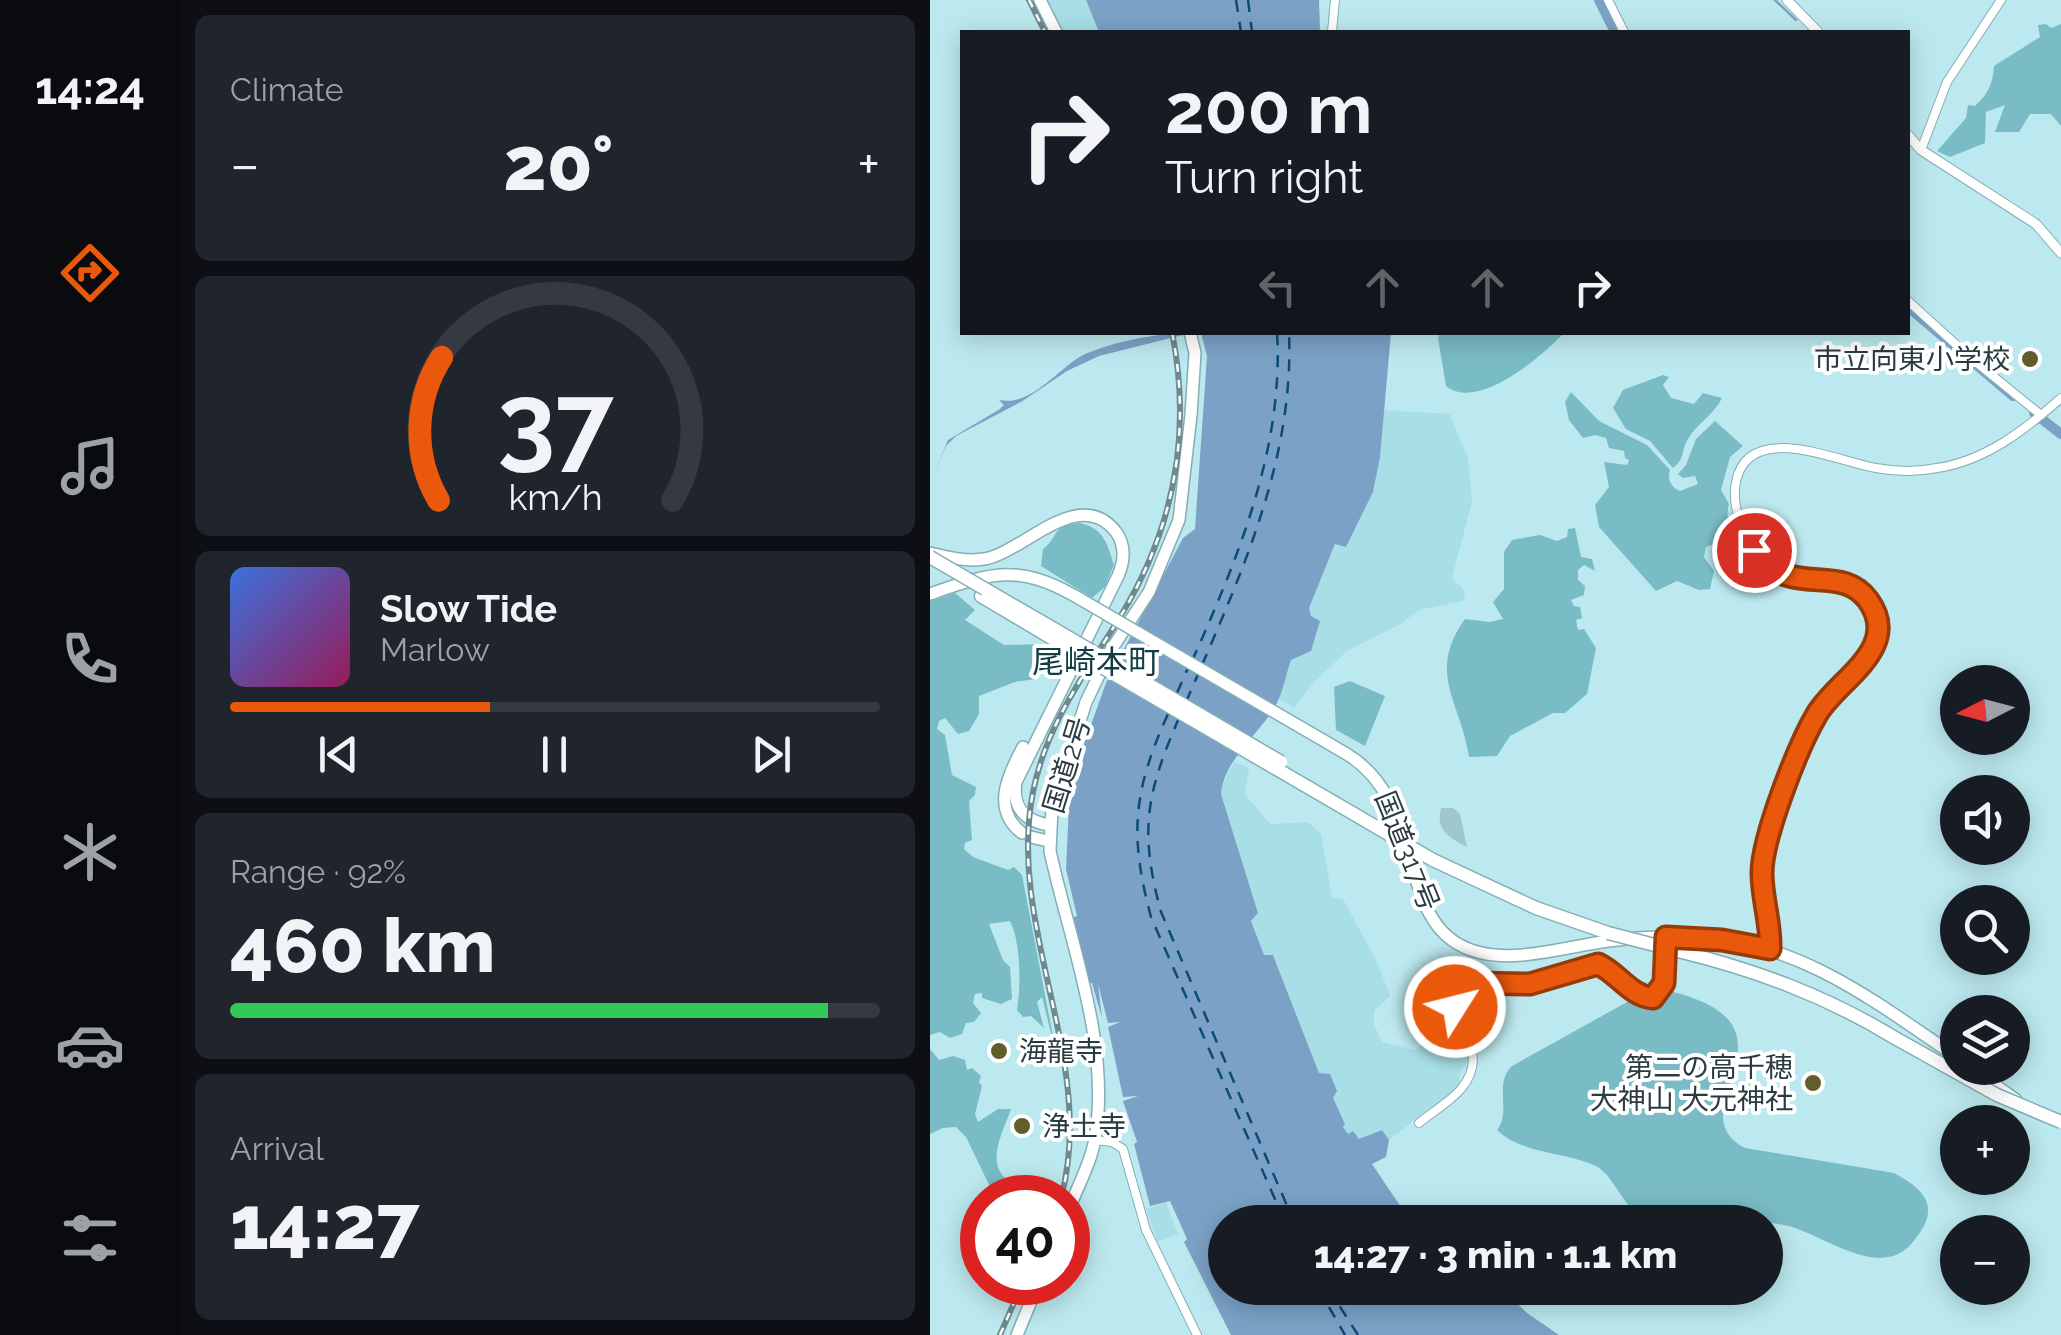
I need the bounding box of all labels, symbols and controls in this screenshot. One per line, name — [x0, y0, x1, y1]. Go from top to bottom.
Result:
text: 14:24 — [35, 62, 145, 115]
text: 200 m — [1165, 67, 1372, 149]
icon: right — [1000, 70, 1130, 200]
text: Climate — [230, 71, 344, 108]
text: 20° — [503, 119, 614, 208]
text: − — [230, 132, 260, 197]
text: + — [857, 132, 880, 197]
text: Turn right — [1165, 151, 1363, 204]
icon: directions — [55, 238, 125, 308]
icon: left — [1250, 260, 1305, 315]
icon: ahead — [1355, 260, 1410, 315]
icon: ahead — [1460, 260, 1515, 315]
icon: right — [1565, 260, 1620, 315]
place label: 市立向東小学校 — [1814, 343, 2010, 376]
marker: 市立向東小学校 — [2019, 348, 2041, 370]
text: 37 — [497, 360, 614, 482]
icon: music — [55, 431, 125, 501]
text: km/h — [508, 476, 602, 518]
pin — [1712, 508, 1797, 593]
icon: arrive — [1727, 523, 1782, 578]
text: Slow Tide — [380, 586, 557, 631]
icon: phone — [55, 624, 125, 694]
text: Marlow — [380, 631, 490, 668]
district label: 尾崎本町 — [1032, 643, 1160, 680]
north arrow — [1940, 665, 2030, 755]
map controls — [1940, 665, 2030, 1305]
street label: 国道2号 — [1037, 713, 1097, 817]
icon: previous — [311, 727, 366, 782]
icon: pause — [527, 727, 582, 782]
icon: next — [744, 727, 799, 782]
button: sound — [1940, 775, 2030, 865]
street label: 国道317号 — [1368, 787, 1446, 915]
icon: climate — [55, 817, 125, 887]
text: Range · 92% — [230, 853, 406, 890]
button: search — [1940, 885, 2030, 975]
text: 460 km — [230, 901, 495, 990]
position arrow — [1403, 955, 1507, 1059]
button: layers — [1940, 995, 2030, 1085]
icon: car — [55, 1010, 125, 1080]
place label: 海龍寺 — [1019, 1035, 1103, 1068]
marker: 海龍寺 — [988, 1040, 1010, 1062]
place label: 第二の高千穂 大神山 大元神社 — [1590, 1051, 1793, 1116]
marker: 第二の高千穂 大神山 大元神社 — [1802, 1072, 1824, 1094]
button: + — [1940, 1105, 2030, 1195]
place label: 浄土寺 — [1042, 1110, 1126, 1143]
marker: 浄土寺 — [1011, 1115, 1033, 1137]
text: Arrival — [230, 1130, 324, 1167]
speed limit sign: 40 — [960, 1175, 1090, 1305]
text: 14:27 — [230, 1178, 419, 1267]
icon: filters — [55, 1203, 125, 1273]
button: − — [1940, 1215, 2030, 1305]
text: 14:27 · 3 min · 1.1 km — [1314, 1232, 1677, 1277]

